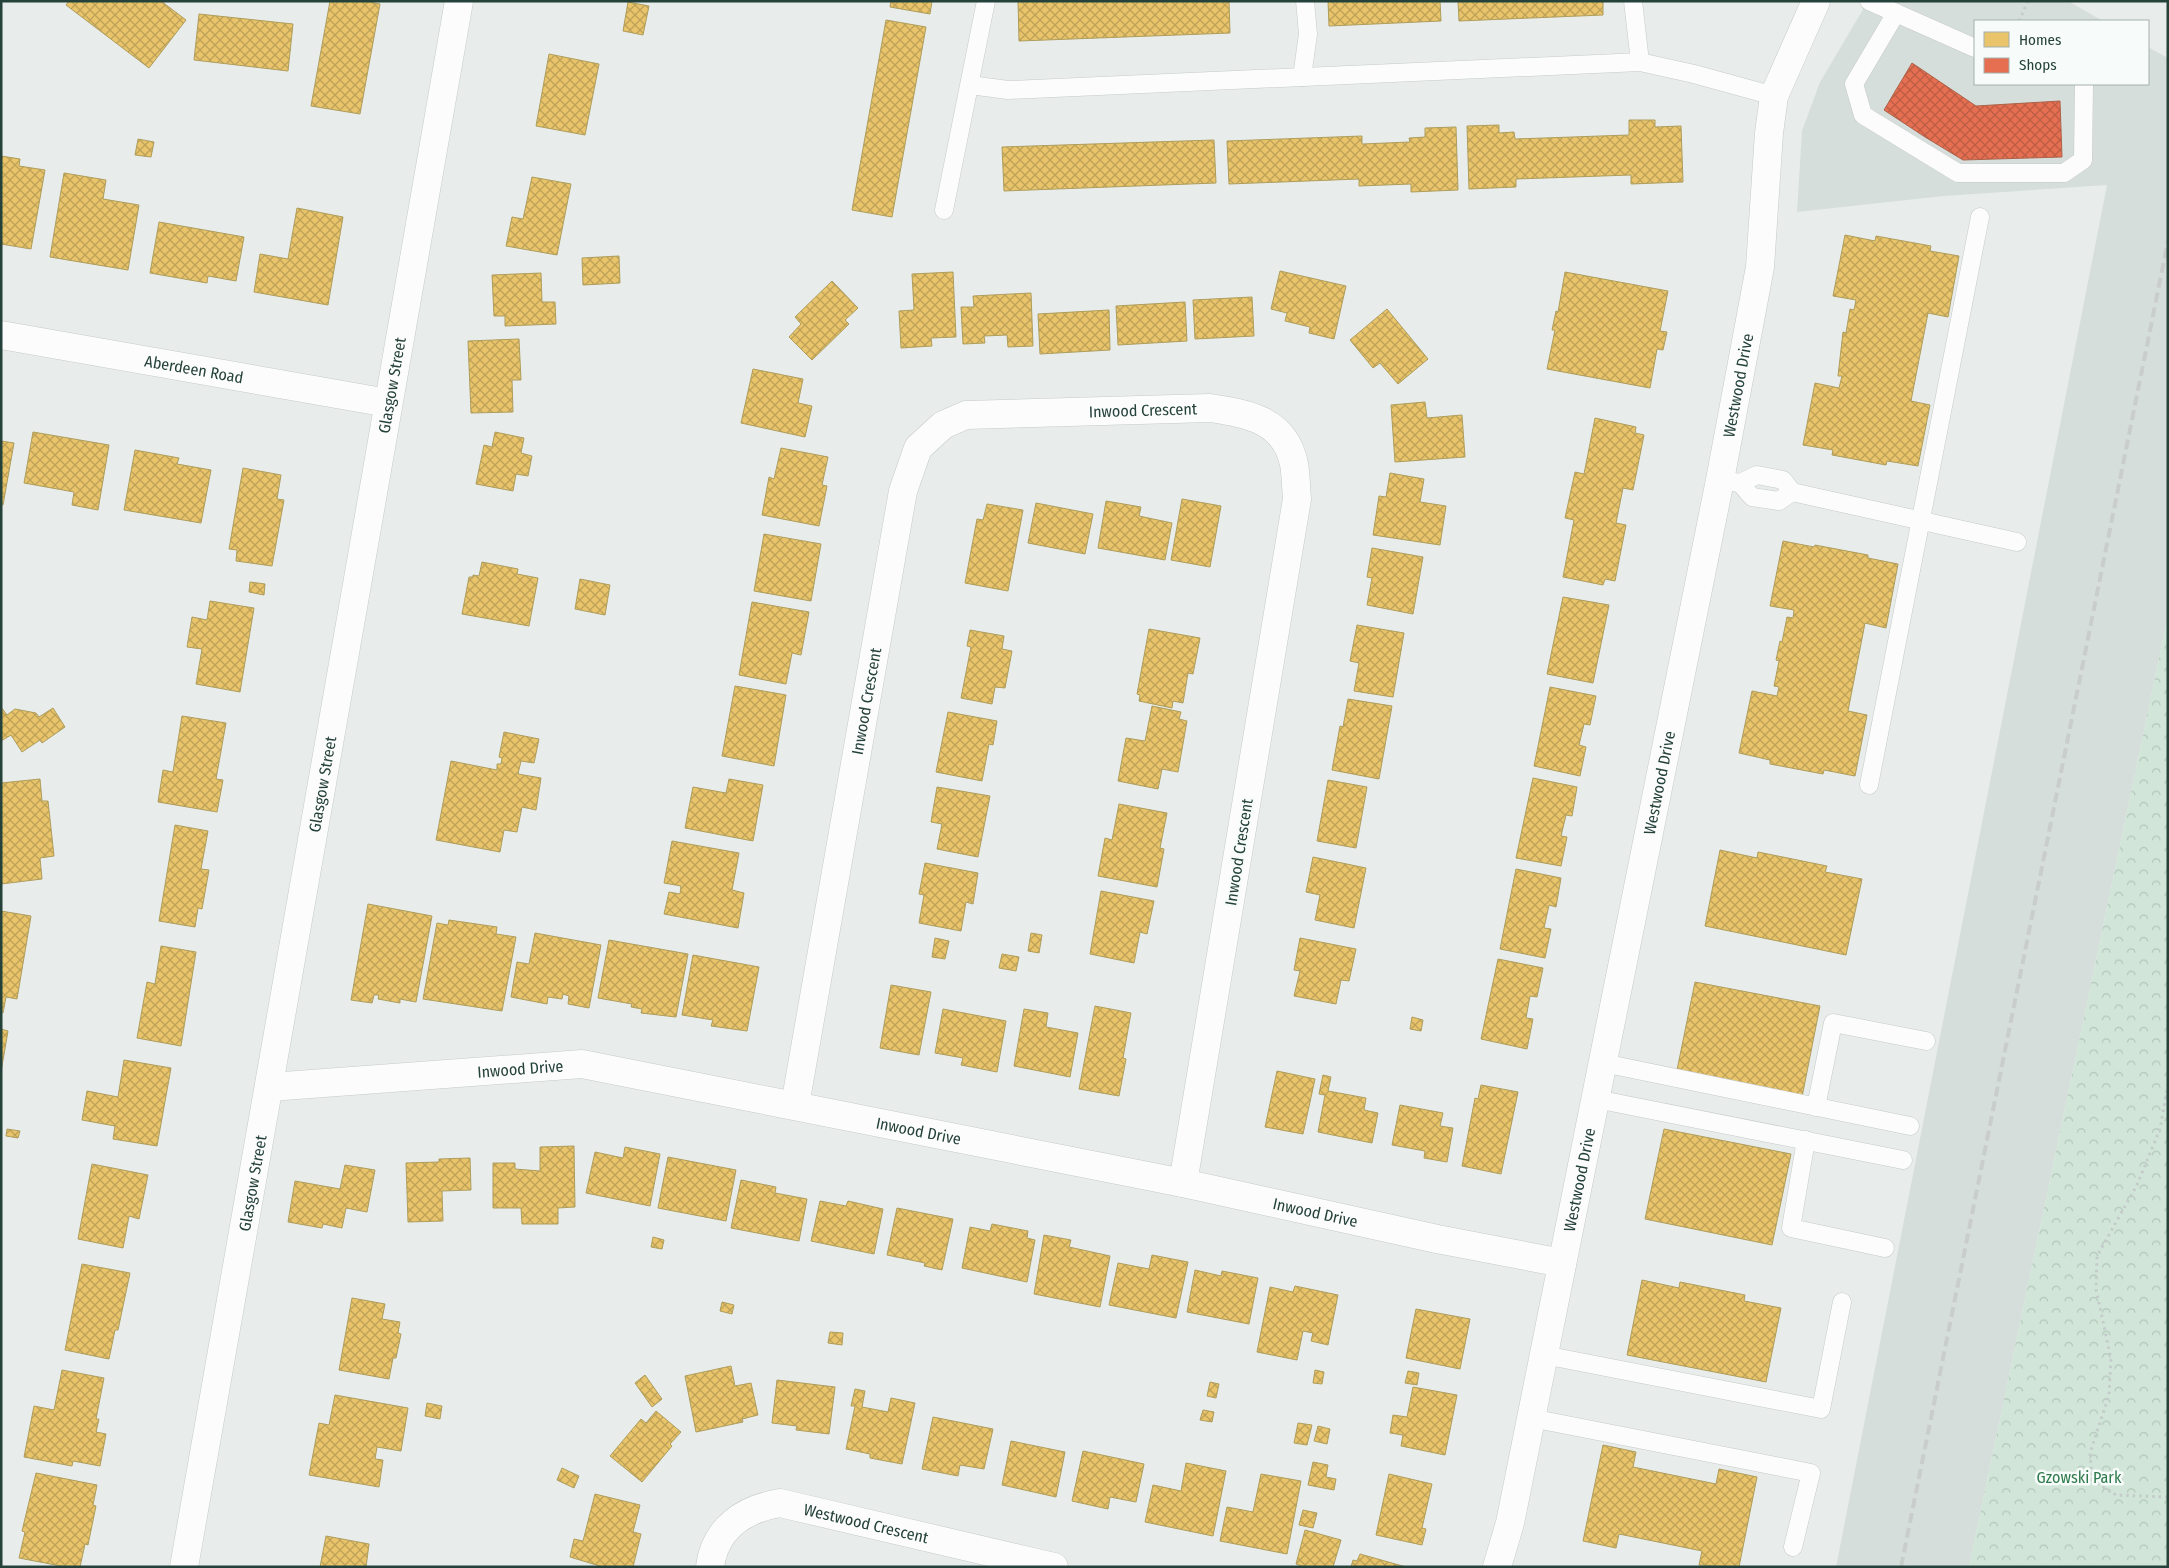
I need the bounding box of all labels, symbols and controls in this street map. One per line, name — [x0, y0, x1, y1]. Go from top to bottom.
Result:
legend — [1974, 20, 2149, 85]
text: Homes — [2019, 31, 2061, 49]
text: Shops — [2019, 56, 2057, 74]
street label: Westwood Drive — [1719, 332, 1757, 439]
street label: Glasgow Street — [374, 335, 410, 435]
street label: Aberdeen Road — [143, 351, 245, 387]
street label: Inwood Crescent — [1089, 399, 1198, 421]
street label: Inwood Crescent — [847, 646, 885, 756]
street label: Westwood Drive — [1639, 729, 1679, 836]
street label: Glasgow Street — [305, 734, 340, 834]
street label: Inwood Crescent — [1221, 796, 1257, 907]
street label: Inwood Drive — [477, 1056, 564, 1081]
street label: Inwood Drive — [874, 1113, 963, 1148]
street label: Westwood Drive — [1559, 1126, 1599, 1233]
street label: Glasgow Street — [235, 1133, 270, 1233]
street label: Inwood Drive — [1271, 1194, 1360, 1231]
park label: Gzowski Park — [2037, 1468, 2122, 1487]
street label: Westwood Crescent — [802, 1499, 931, 1547]

